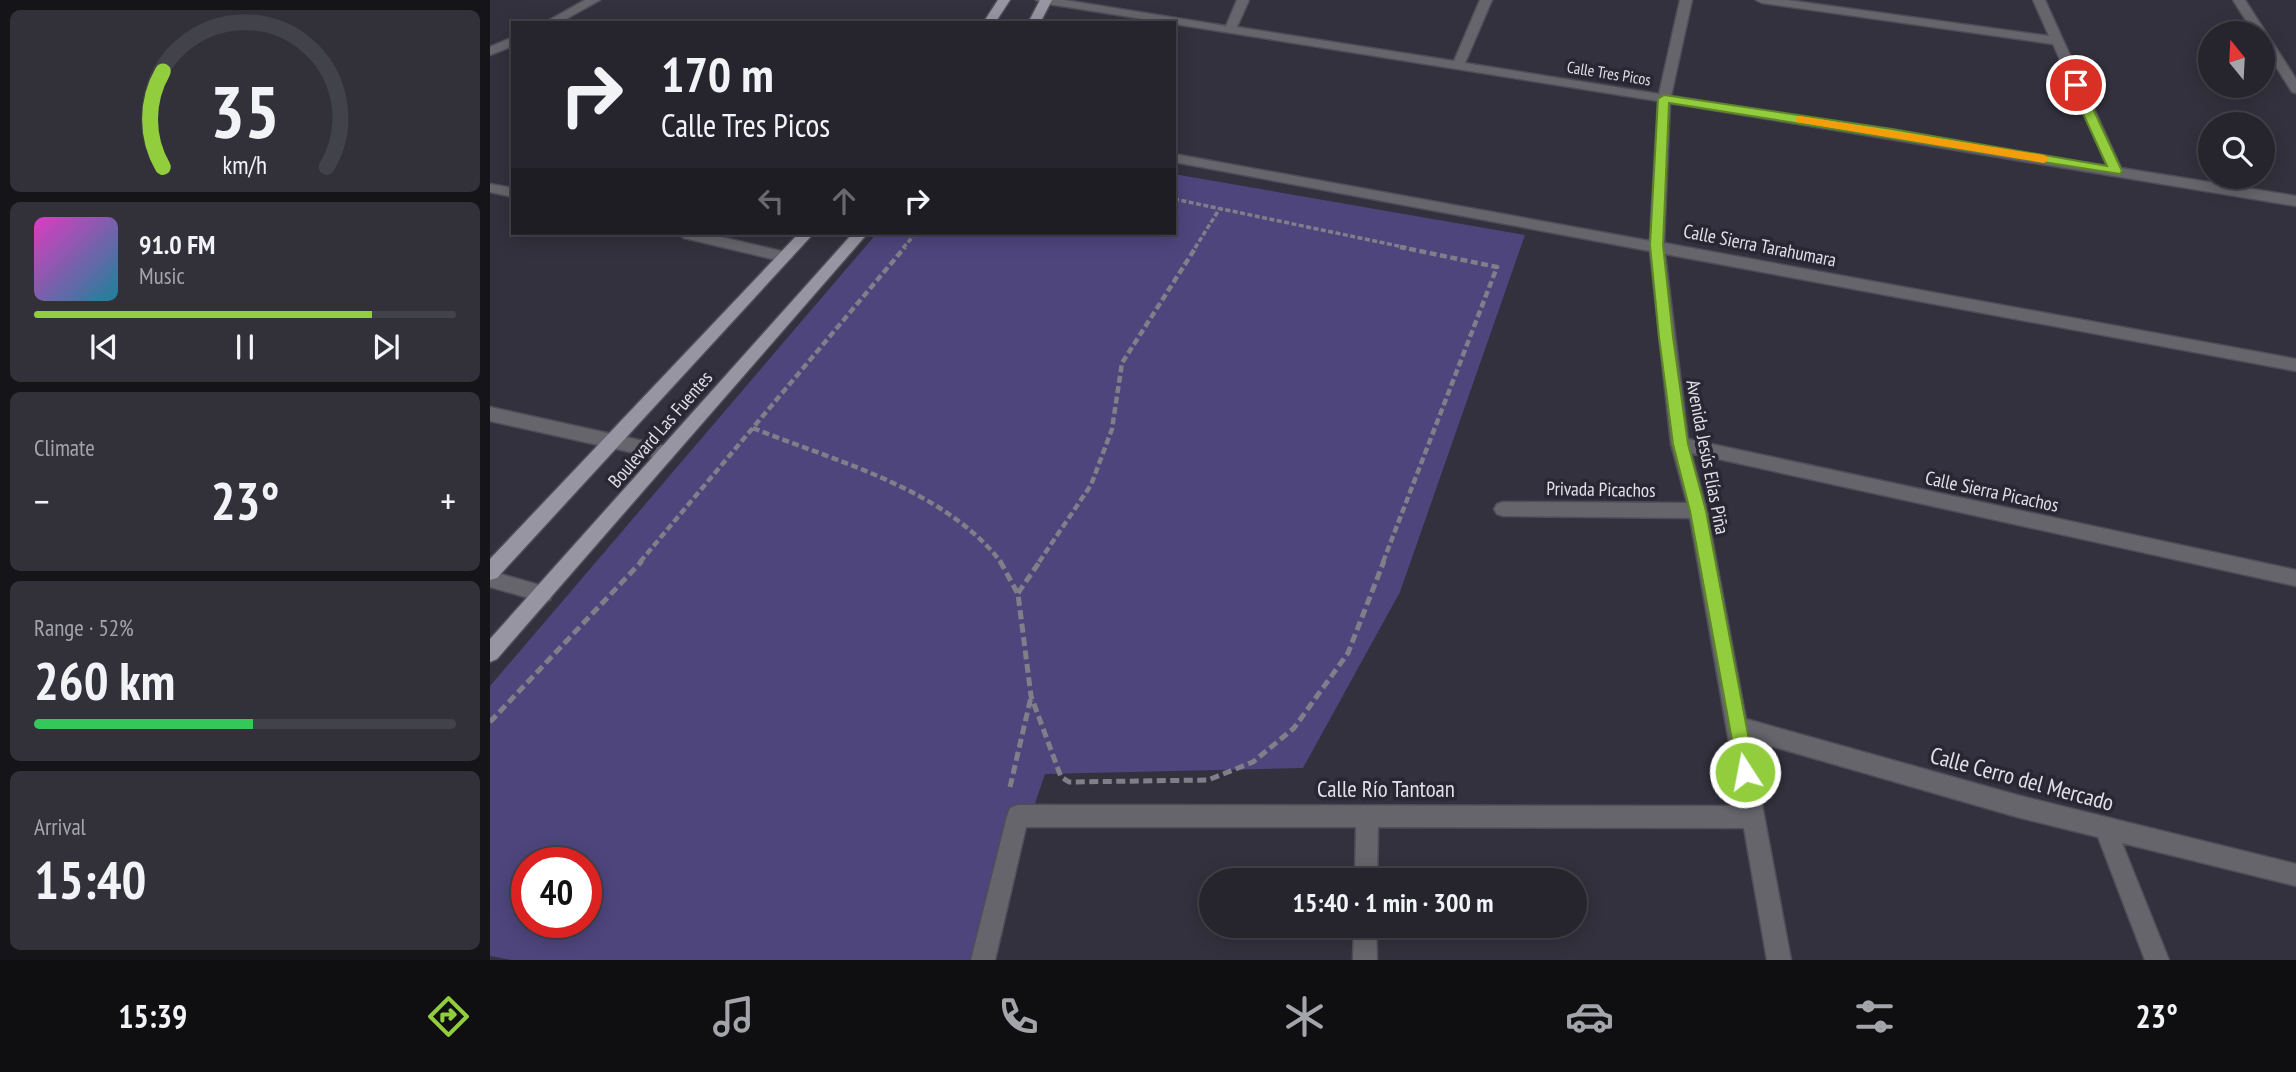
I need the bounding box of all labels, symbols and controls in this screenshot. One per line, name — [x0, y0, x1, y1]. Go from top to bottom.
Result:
north arrow — [2198, 21, 2275, 98]
map controls — [2198, 21, 2275, 189]
text: 170 m — [661, 42, 774, 106]
icon: right — [546, 49, 637, 140]
pin — [2046, 55, 2106, 115]
street label: Calle Tres Picos — [1566, 57, 1652, 89]
text: 35 — [210, 63, 280, 157]
icon: arrive — [2057, 66, 2095, 104]
text: Calle Tres Picos — [661, 104, 830, 146]
button: search — [2198, 112, 2275, 189]
text: km/h — [223, 149, 267, 181]
icon: left — [752, 182, 790, 220]
icon: ahead — [825, 182, 863, 220]
icon: right — [898, 182, 936, 220]
street label: Calle Sierra Tarahumara — [1682, 218, 1838, 272]
text: 91.0 FM — [139, 228, 215, 261]
text: Music — [139, 261, 185, 290]
icon: previous — [85, 328, 123, 366]
icon: pause — [226, 328, 264, 366]
icon: next — [367, 328, 405, 366]
street label: Boulevard Las Fuentes — [603, 366, 717, 492]
street label: Avenida Jesús Elías Piña — [1681, 378, 1735, 536]
text: Climate — [34, 433, 95, 462]
street label: Calle Sierra Picachos — [1923, 465, 2061, 517]
text: 23° — [211, 467, 279, 534]
text: − — [34, 476, 50, 525]
text: + — [440, 476, 456, 525]
street label: Privada Picachos — [1546, 476, 1656, 502]
text: Range · 52% — [34, 613, 134, 642]
text: 260 km — [34, 647, 175, 714]
position arrow — [1708, 735, 1782, 809]
street label: Calle Cerro del Mercado — [1927, 740, 2117, 817]
street label: Calle Río Tantoan — [1317, 774, 1455, 803]
text: Arrival — [34, 812, 86, 841]
text: 15:40 — [34, 846, 146, 913]
speed limit sign: 40 — [511, 847, 602, 938]
text: 15:40 · 1 min · 300 m — [1293, 886, 1493, 919]
icon: directions — [424, 992, 473, 1041]
icon: music — [709, 992, 758, 1041]
icon: phone — [994, 992, 1043, 1041]
icon: climate — [1280, 992, 1329, 1041]
icon: car — [1565, 992, 1614, 1041]
icon: filters — [1850, 992, 1899, 1041]
text: 15:39 — [118, 995, 187, 1037]
text: 23° — [2136, 995, 2178, 1037]

